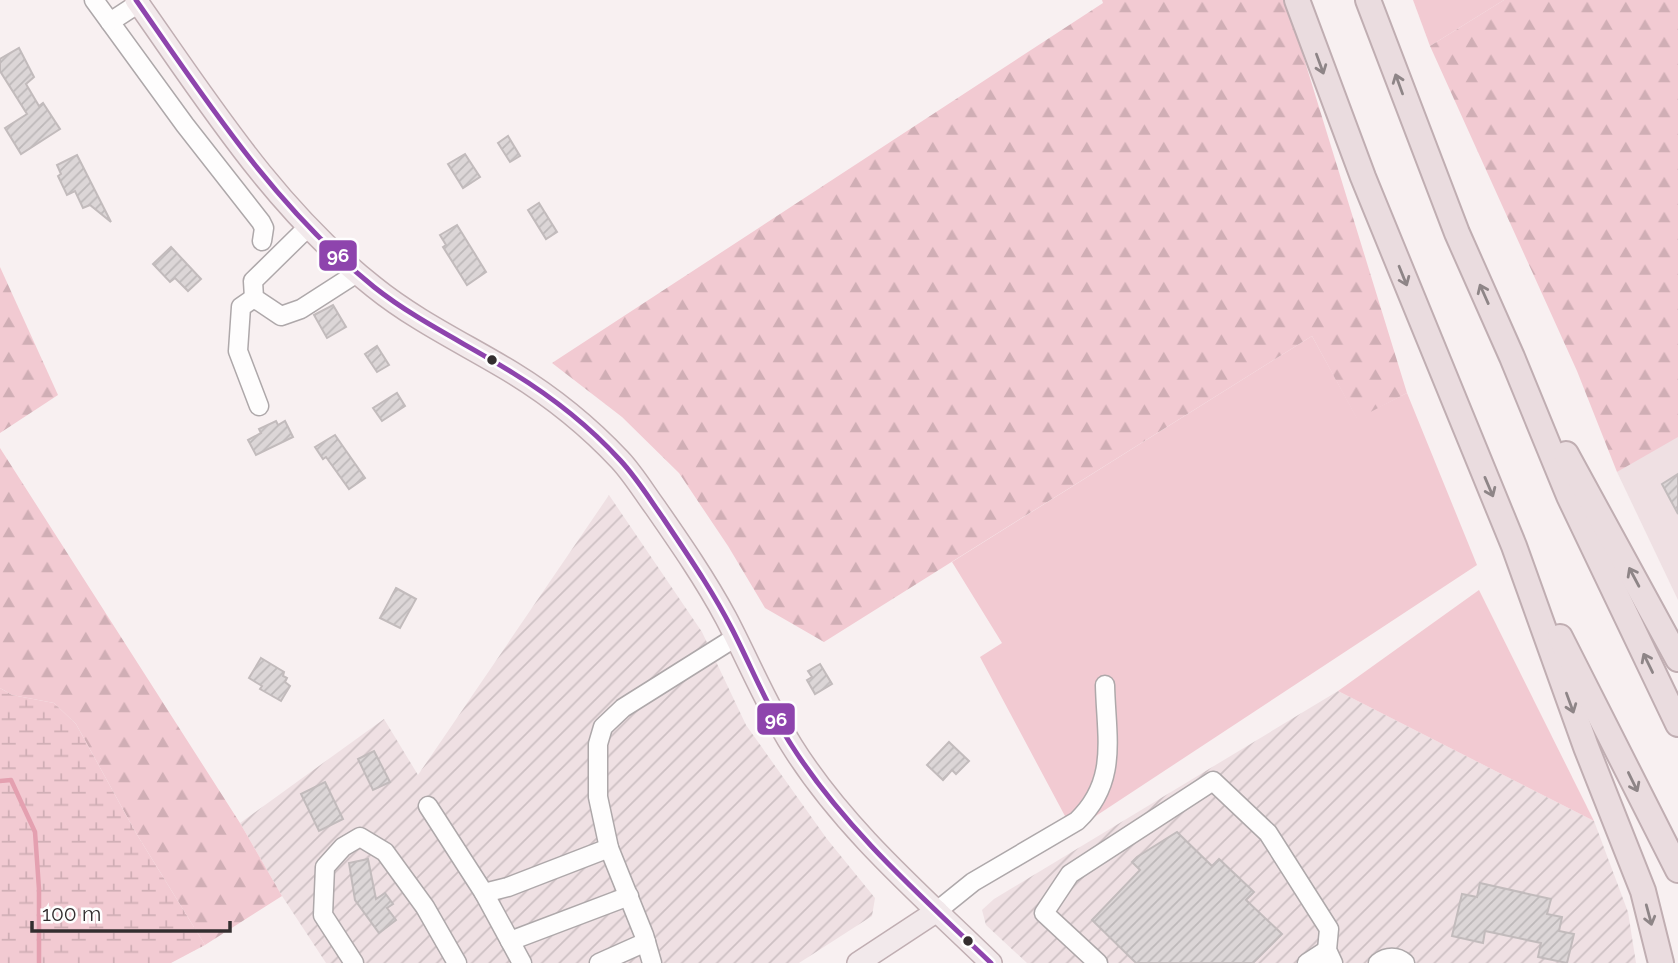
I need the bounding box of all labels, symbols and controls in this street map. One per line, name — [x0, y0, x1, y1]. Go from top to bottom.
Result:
one-way arrow — [1315, 53, 1328, 75]
one-way arrow — [1392, 73, 1404, 95]
line badge: 96 — [318, 239, 358, 272]
text: 96 — [327, 244, 349, 266]
one-way arrow — [1397, 265, 1410, 286]
one-way arrow — [1477, 284, 1490, 306]
unlabelled marker — [485, 353, 499, 367]
one-way arrow — [1484, 475, 1497, 497]
one-way arrow — [1627, 567, 1640, 588]
one-way arrow — [1640, 653, 1654, 674]
one-way arrow — [1565, 691, 1577, 713]
line badge: 96 — [756, 702, 796, 736]
text: 96 — [765, 708, 787, 730]
one-way arrow — [1627, 771, 1641, 792]
scale bar — [32, 890, 229, 934]
text: 100 m — [42, 901, 101, 926]
one-way arrow — [1644, 904, 1657, 926]
unlabelled marker — [961, 934, 975, 948]

